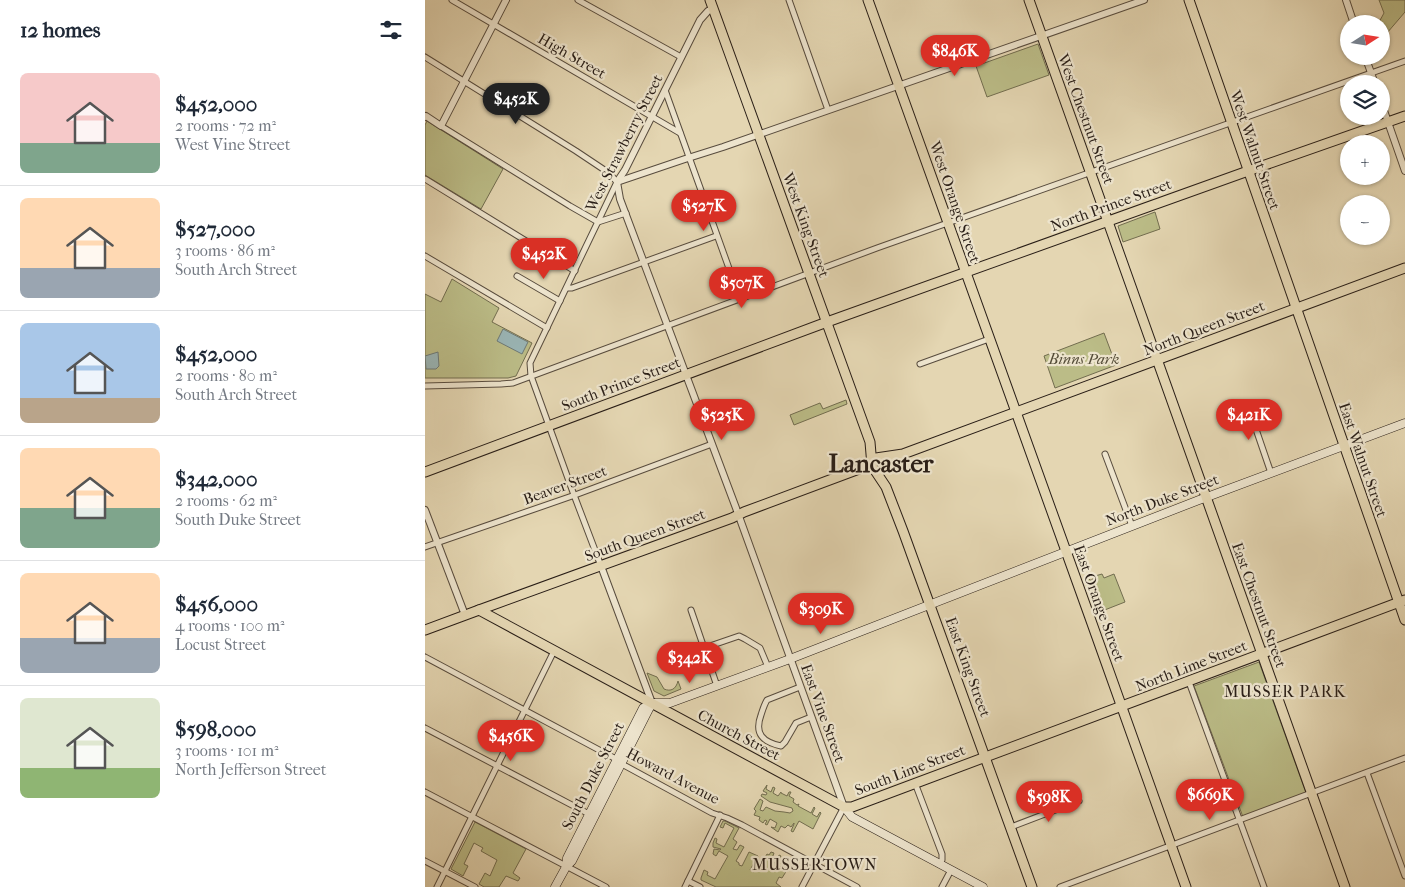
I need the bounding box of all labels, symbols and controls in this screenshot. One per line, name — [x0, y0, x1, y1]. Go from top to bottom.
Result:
north arrow — [1340, 15, 1390, 65]
map controls — [1340, 15, 1390, 245]
icon: filters — [377, 16, 405, 44]
text: 12 homes — [20, 18, 101, 42]
street label: High Street — [535, 29, 610, 83]
pin: $846K — [920, 34, 990, 77]
text: $846K — [932, 41, 978, 60]
street label: West Chestnut Street — [1054, 51, 1118, 187]
street label: West Strawberry Street — [581, 71, 667, 215]
button: layers — [1340, 75, 1390, 125]
pin: $452K — [481, 82, 551, 125]
street label: West Walnut Street — [1226, 87, 1284, 213]
text: $452K — [494, 89, 538, 108]
text: $452,000 — [175, 92, 257, 116]
icon: home — [60, 93, 120, 153]
text: 2 rooms · 72 m² — [175, 116, 276, 135]
text: West Vine Street — [175, 135, 291, 154]
button: + — [1340, 135, 1390, 185]
street label: West Orange Street — [925, 138, 984, 266]
street label: West King Street — [778, 169, 834, 280]
street label: North Prince Street — [1048, 175, 1175, 235]
pin: $527K — [669, 190, 739, 232]
button: − — [1340, 195, 1390, 245]
text: $527K — [682, 196, 726, 215]
text: $527,000 — [175, 217, 255, 241]
icon: home — [60, 218, 120, 278]
pin: $452K — [509, 238, 579, 280]
text: 3 rooms · 86 m² — [175, 241, 275, 260]
text: $452K — [522, 244, 566, 263]
text: South Arch Street — [175, 260, 297, 279]
pin: $507K — [707, 266, 777, 309]
text: $507K — [720, 273, 764, 292]
street label: North Queen Street — [1141, 296, 1268, 359]
text: $452,000 — [175, 342, 257, 366]
icon: home — [60, 343, 120, 403]
park label: Binns Park — [1048, 350, 1120, 368]
street label: South Prince Street — [559, 353, 684, 415]
text: 2 rooms · 80 m² — [175, 366, 277, 385]
text: South Arch Street — [175, 385, 297, 404]
pin: $525K — [687, 398, 757, 441]
pin: $421K — [1214, 398, 1284, 441]
street label: East Walnut Street — [1335, 400, 1391, 520]
text: $525K — [701, 405, 743, 424]
text: $421K — [1227, 405, 1271, 424]
district label: Lancaster — [829, 449, 935, 478]
street label: Beaver Street — [521, 461, 610, 508]
text: $342,000 — [175, 467, 257, 491]
icon: home — [60, 468, 120, 528]
street label: North Duke Street — [1103, 470, 1222, 530]
text: 2 rooms · 62 m² — [175, 491, 277, 510]
street label: South Queen Street — [582, 505, 708, 565]
text: South Duke Street — [175, 510, 301, 529]
street label: East Chestnut Street — [1228, 540, 1290, 671]
street label: East Orange Street — [1070, 542, 1129, 664]
text: $456,000 — [175, 592, 258, 616]
pin: $309K — [786, 592, 856, 635]
icon: home — [60, 593, 120, 653]
text: $309K — [799, 599, 843, 618]
street label: East King Street — [942, 615, 995, 720]
text: 4 rooms · 100 m² — [175, 616, 285, 635]
text: Locust Street — [175, 635, 266, 654]
street label: North Lime Street — [1133, 636, 1250, 696]
pin: $342K — [655, 642, 725, 684]
text: $342K — [668, 648, 712, 667]
street label: East Vine Street — [797, 661, 849, 765]
district label: MUSSER PARK — [1224, 682, 1346, 701]
street label: Church Street — [695, 706, 784, 765]
text: $598,000 — [175, 717, 256, 741]
icon: home — [60, 718, 120, 778]
street label: South Duke Street — [558, 719, 628, 833]
pin: $456K — [476, 720, 546, 762]
text: $456K — [488, 726, 534, 745]
street label: South Lime Street — [852, 740, 968, 799]
text: 3 rooms · 101 m² — [175, 741, 278, 760]
street label: Howard Avenue — [623, 744, 723, 808]
text: North Jefferson Street — [175, 760, 326, 779]
pin: $669K — [1175, 778, 1245, 821]
pin: $598K — [1014, 780, 1084, 823]
text: $669K — [1187, 785, 1233, 804]
text: $598K — [1027, 787, 1071, 806]
district label: MUSSERTOWN — [752, 855, 878, 874]

